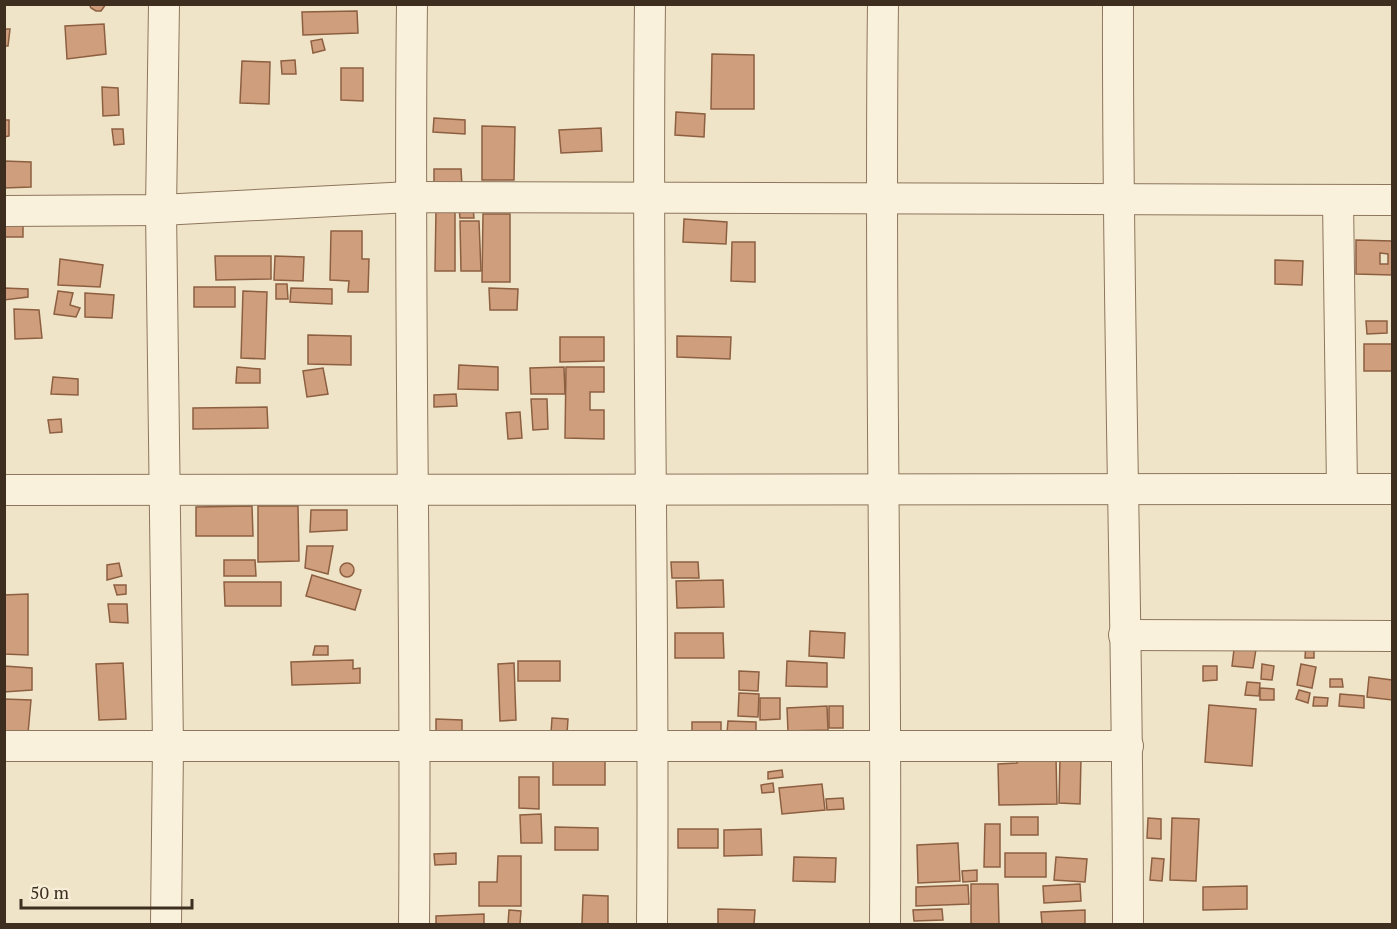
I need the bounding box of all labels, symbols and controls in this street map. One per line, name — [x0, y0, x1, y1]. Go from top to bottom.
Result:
scale bar — [21, 872, 192, 910]
text: 50 m — [30, 880, 70, 904]

